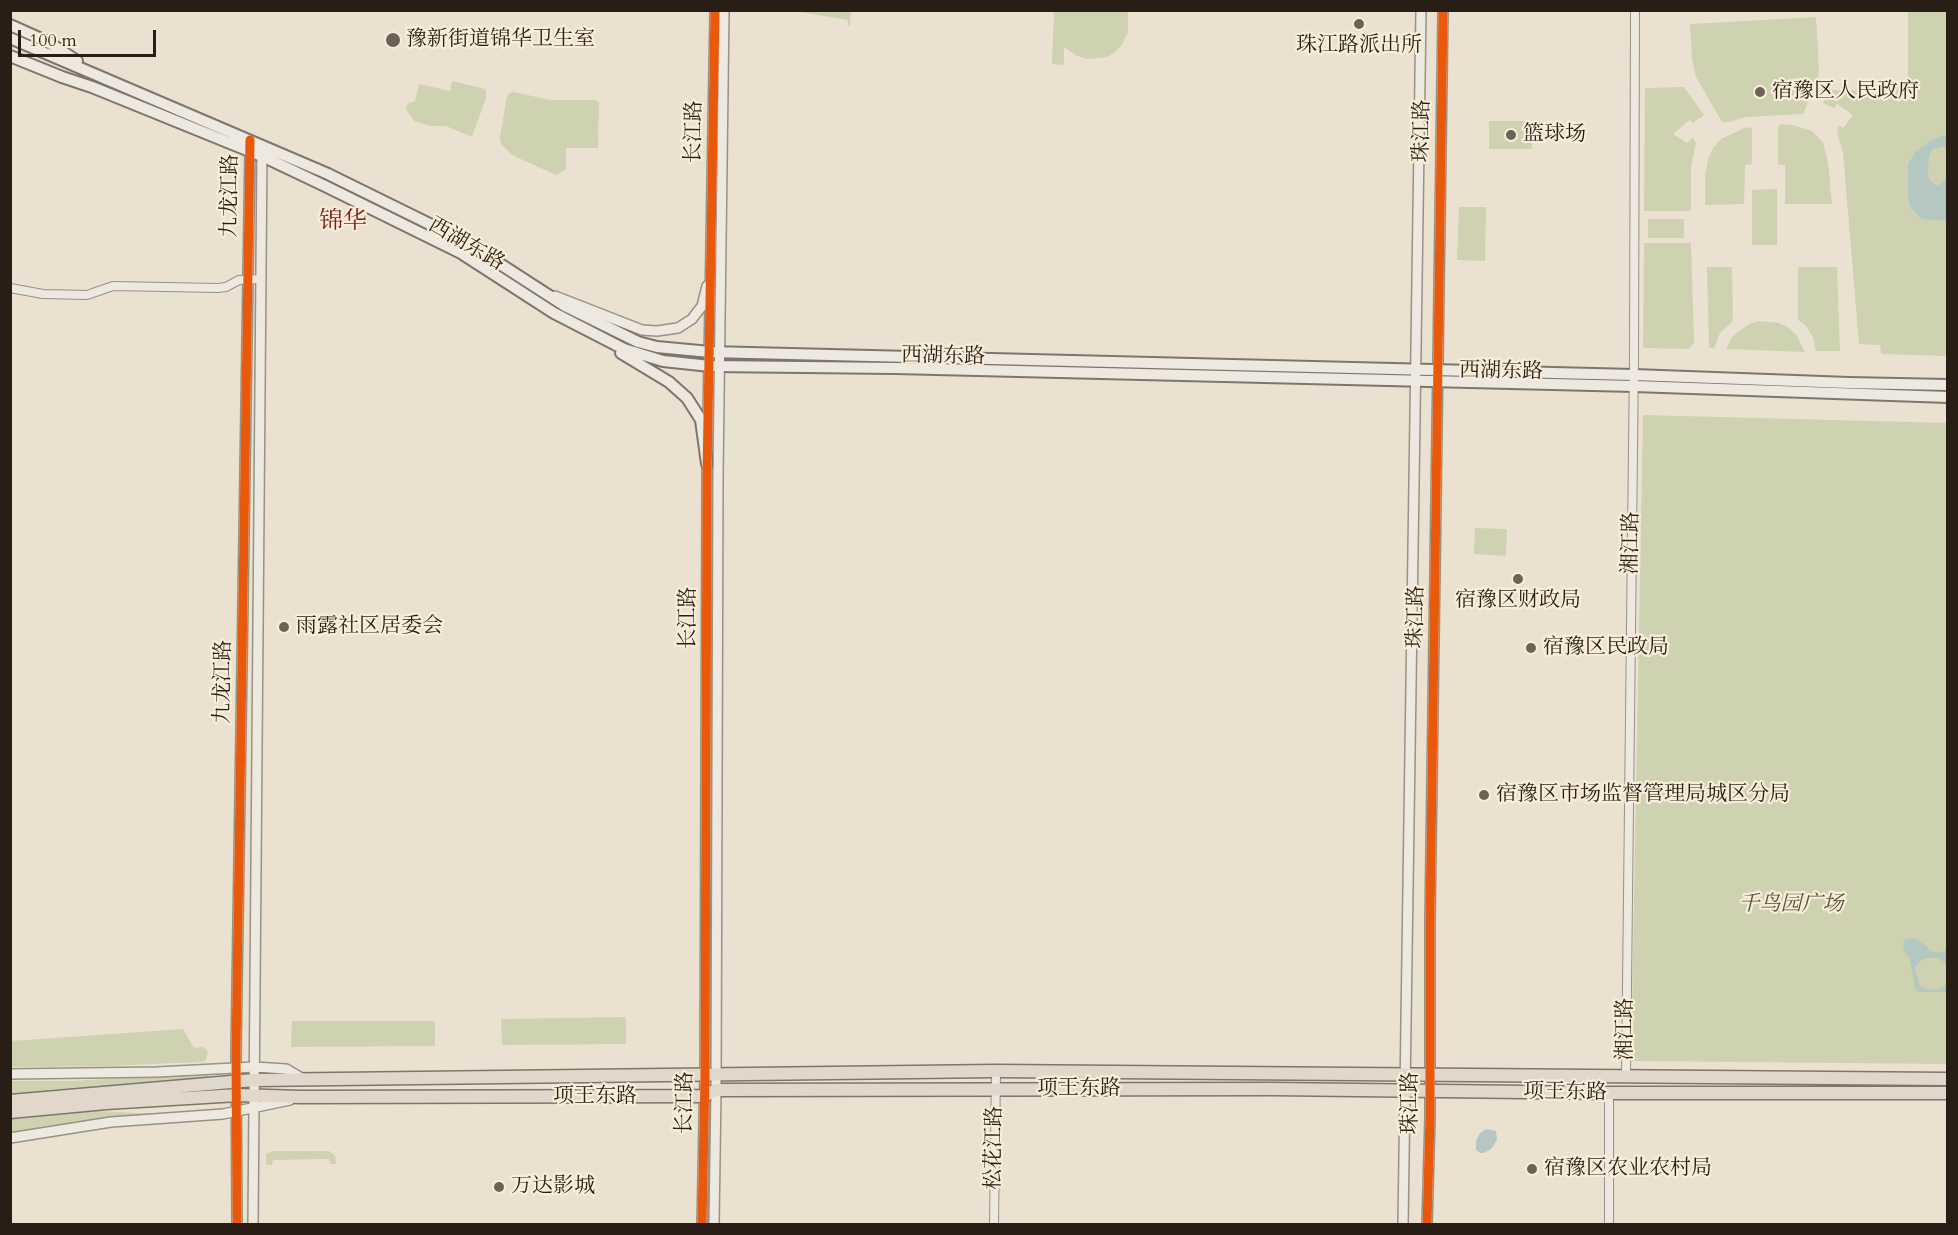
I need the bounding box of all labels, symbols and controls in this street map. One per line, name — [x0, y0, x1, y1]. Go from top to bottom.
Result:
marker: 珠江路派出所 — [1352, 17, 1366, 31]
scale bar — [21, 18, 159, 56]
place label: 豫新街道锦华卫生室 — [406, 27, 595, 53]
text: 100 m — [29, 28, 77, 53]
marker: 豫新街道锦华卫生室 — [384, 31, 402, 49]
place label: 珠江路派出所 — [1296, 33, 1422, 59]
place label: 宿豫区人民政府 — [1772, 79, 1919, 105]
marker: 宿豫区人民政府 — [1753, 85, 1767, 99]
street label: 珠江路 — [1410, 99, 1436, 163]
street label: 长江路 — [682, 100, 708, 164]
place label: 篮球场 — [1523, 122, 1586, 148]
marker: 篮球场 — [1504, 128, 1518, 142]
street label: 九龙江路 — [218, 154, 244, 238]
district label: 锦华 — [319, 208, 367, 236]
street label: 西湖东路 — [423, 213, 509, 277]
street label: 西湖东路 — [901, 344, 985, 370]
street label: 西湖东路 — [1459, 359, 1543, 385]
street label: 湘江路 — [1619, 511, 1645, 575]
marker: 宿豫区财政局 — [1511, 572, 1525, 586]
street label: 珠江路 — [1404, 585, 1430, 649]
street label: 长江路 — [676, 587, 702, 649]
place label: 宿豫区财政局 — [1455, 588, 1581, 614]
place label: 雨露社区居委会 — [296, 614, 443, 640]
marker: 雨露社区居委会 — [277, 620, 291, 634]
place label: 宿豫区民政局 — [1543, 635, 1669, 661]
street label: 九龙江路 — [211, 640, 237, 724]
marker: 宿豫区民政局 — [1524, 641, 1538, 655]
place label: 宿豫区市场监督管理局城区分局 — [1496, 782, 1790, 808]
marker: 宿豫区市场监督管理局城区分局 — [1477, 788, 1491, 802]
park label: 千鸟园广场 — [1739, 892, 1843, 918]
street label: 湘江路 — [1613, 998, 1639, 1060]
street label: 长江路 — [673, 1071, 699, 1135]
street label: 珠江路 — [1398, 1072, 1424, 1134]
street label: 项王东路 — [1037, 1076, 1121, 1102]
street label: 项王东路 — [1523, 1080, 1607, 1106]
street label: 项王东路 — [553, 1084, 637, 1110]
street label: 松花江路 — [982, 1106, 1008, 1190]
place label: 宿豫区农业农村局 — [1544, 1156, 1712, 1182]
marker: 宿豫区农业农村局 — [1525, 1162, 1539, 1176]
place label: 万达影城 — [511, 1174, 595, 1200]
marker: 万达影城 — [492, 1180, 506, 1194]

